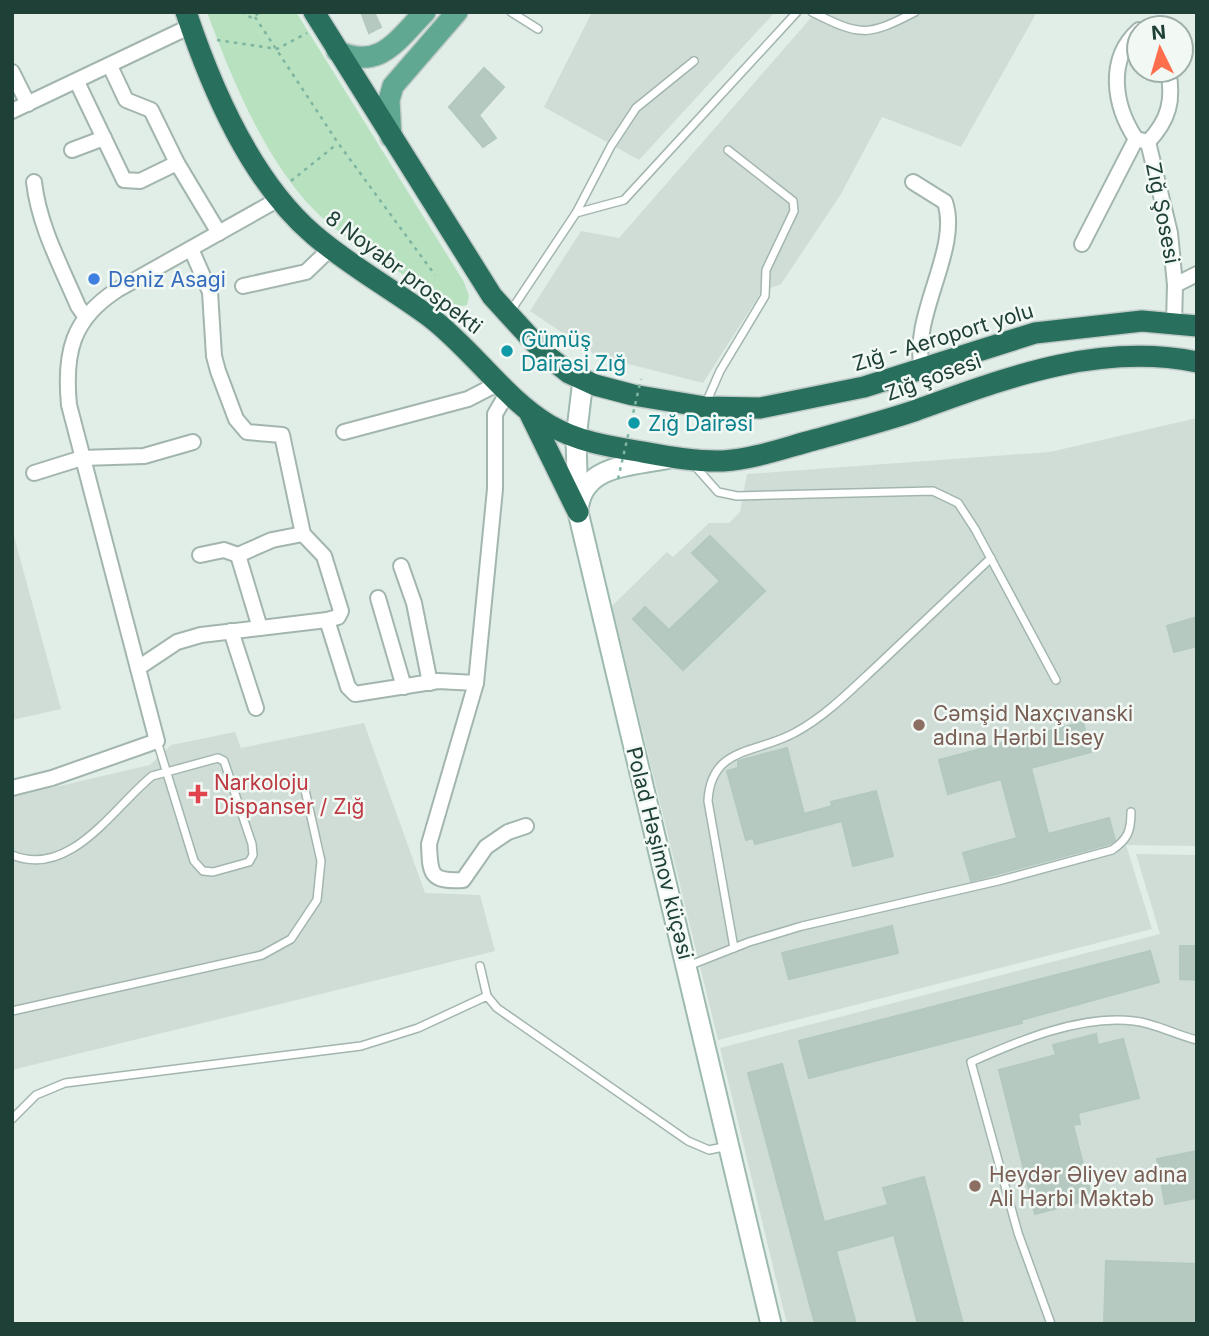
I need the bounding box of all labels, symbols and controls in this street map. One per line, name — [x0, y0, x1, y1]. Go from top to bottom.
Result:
north arrow — [1125, 14, 1195, 84]
text: N — [1150, 20, 1167, 45]
street label: Zığ Şosesi — [1141, 160, 1185, 266]
street label: 8 Noyabr prospekti — [321, 205, 487, 339]
place label: Deniz Asagi — [108, 267, 226, 292]
marker: Deniz Asagi — [86, 271, 102, 287]
street label: Zığ - Aeroport yolu — [850, 298, 1036, 376]
place label: Gümüş Dairəsi Zığ — [521, 327, 626, 376]
marker: Gümüş Dairəsi Zığ — [499, 343, 515, 359]
street label: Zığ şosesi — [882, 348, 984, 406]
place label: Zığ Dairəsi — [648, 411, 753, 436]
marker: Zığ Dairəsi — [626, 415, 642, 431]
place label: Cəmşid Naxçıvanski adına Hərbi Lisey — [933, 701, 1133, 750]
marker: Cəmşid Naxçıvanski adına Hərbi Lisey — [911, 717, 927, 733]
street label: Polad Həşimov küçəsi — [621, 744, 699, 962]
place label: Narkoloju Dispanser / Zığ — [214, 770, 364, 819]
marker: Narkoloju Dispanser / Zığ — [188, 784, 208, 804]
place label: Heydər Əliyev adına Ali Hərbi Məktəb — [989, 1162, 1187, 1211]
marker: Heydər Əliyev adına Ali Hərbi Məktəb — [967, 1178, 983, 1194]

